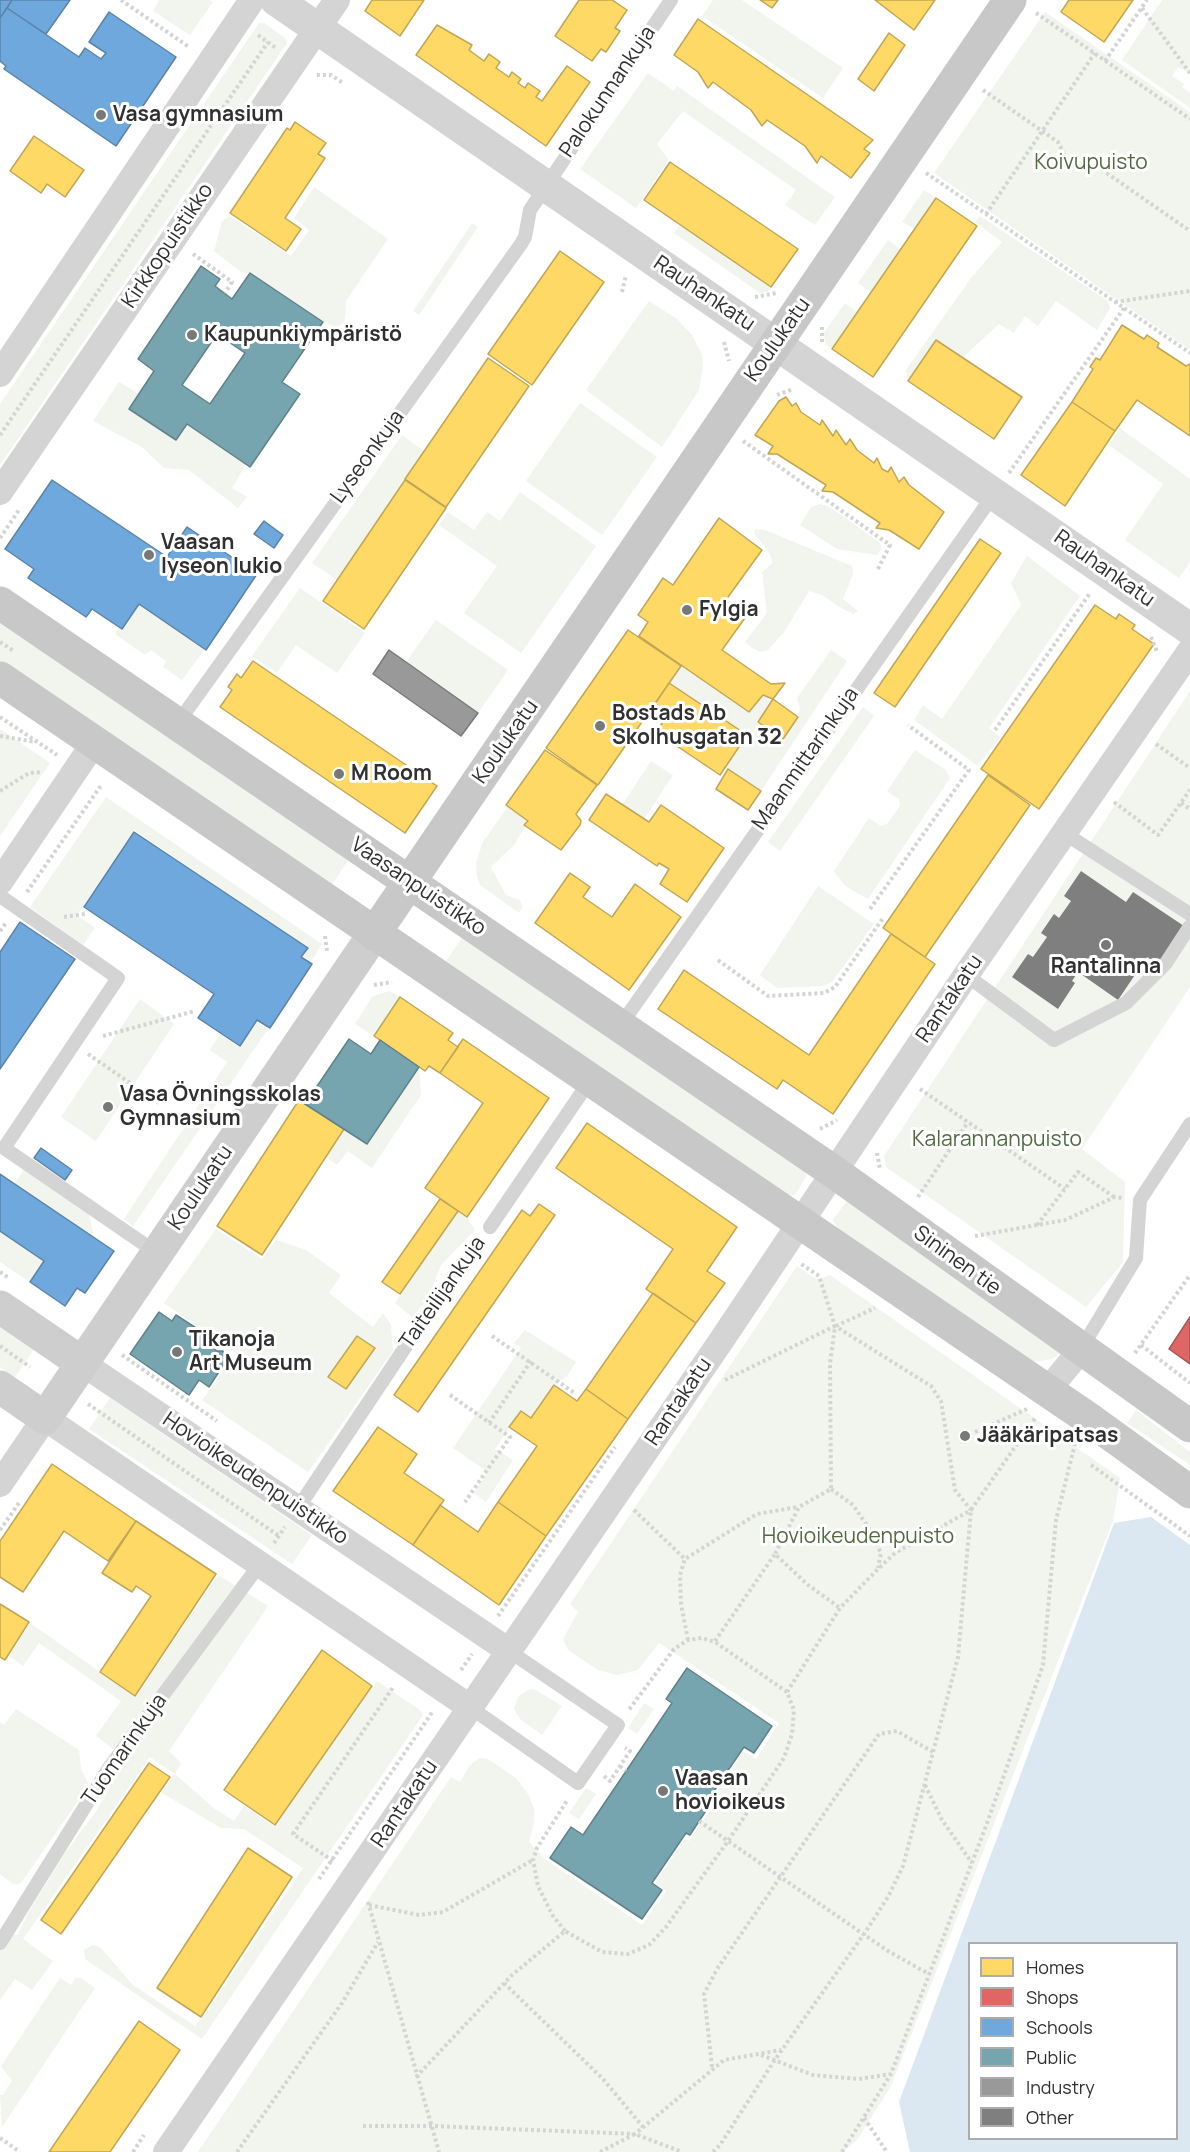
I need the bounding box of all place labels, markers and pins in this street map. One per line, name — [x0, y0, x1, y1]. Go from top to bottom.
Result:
place label: Vasa gymnasium — [113, 102, 283, 128]
marker: Vasa gymnasium — [94, 108, 108, 122]
place label: Kaupunkiympäristö — [204, 322, 402, 348]
marker: Kaupunkiympäristö — [185, 328, 199, 342]
place label: Vaasan lyseon lukio — [161, 530, 282, 580]
marker: Vaasan lyseon lukio — [142, 548, 156, 562]
place label: Fylgia — [699, 597, 759, 623]
marker: Fylgia — [680, 603, 694, 617]
place label: Bostads Ab Skolhusgatan 32 — [612, 701, 782, 751]
marker: Bostads Ab Skolhusgatan 32 — [593, 719, 607, 733]
place label: M Room — [351, 761, 432, 787]
marker: M Room — [332, 767, 346, 781]
marker: Rantalinna — [1099, 938, 1113, 952]
place label: Rantalinna — [1051, 954, 1161, 980]
place label: Vasa Övningsskolas Gymnasium — [120, 1082, 321, 1132]
marker: Vasa Övningsskolas Gymnasium — [101, 1100, 115, 1114]
place label: Tikanoja Art Museum — [189, 1327, 312, 1377]
marker: Tikanoja Art Museum — [170, 1345, 184, 1359]
place label: Jääkäripatsas — [977, 1423, 1118, 1449]
marker: Jääkäripatsas — [958, 1429, 972, 1443]
place label: Vaasan hovioikeus — [675, 1766, 785, 1816]
marker: Vaasan hovioikeus — [656, 1784, 670, 1798]

